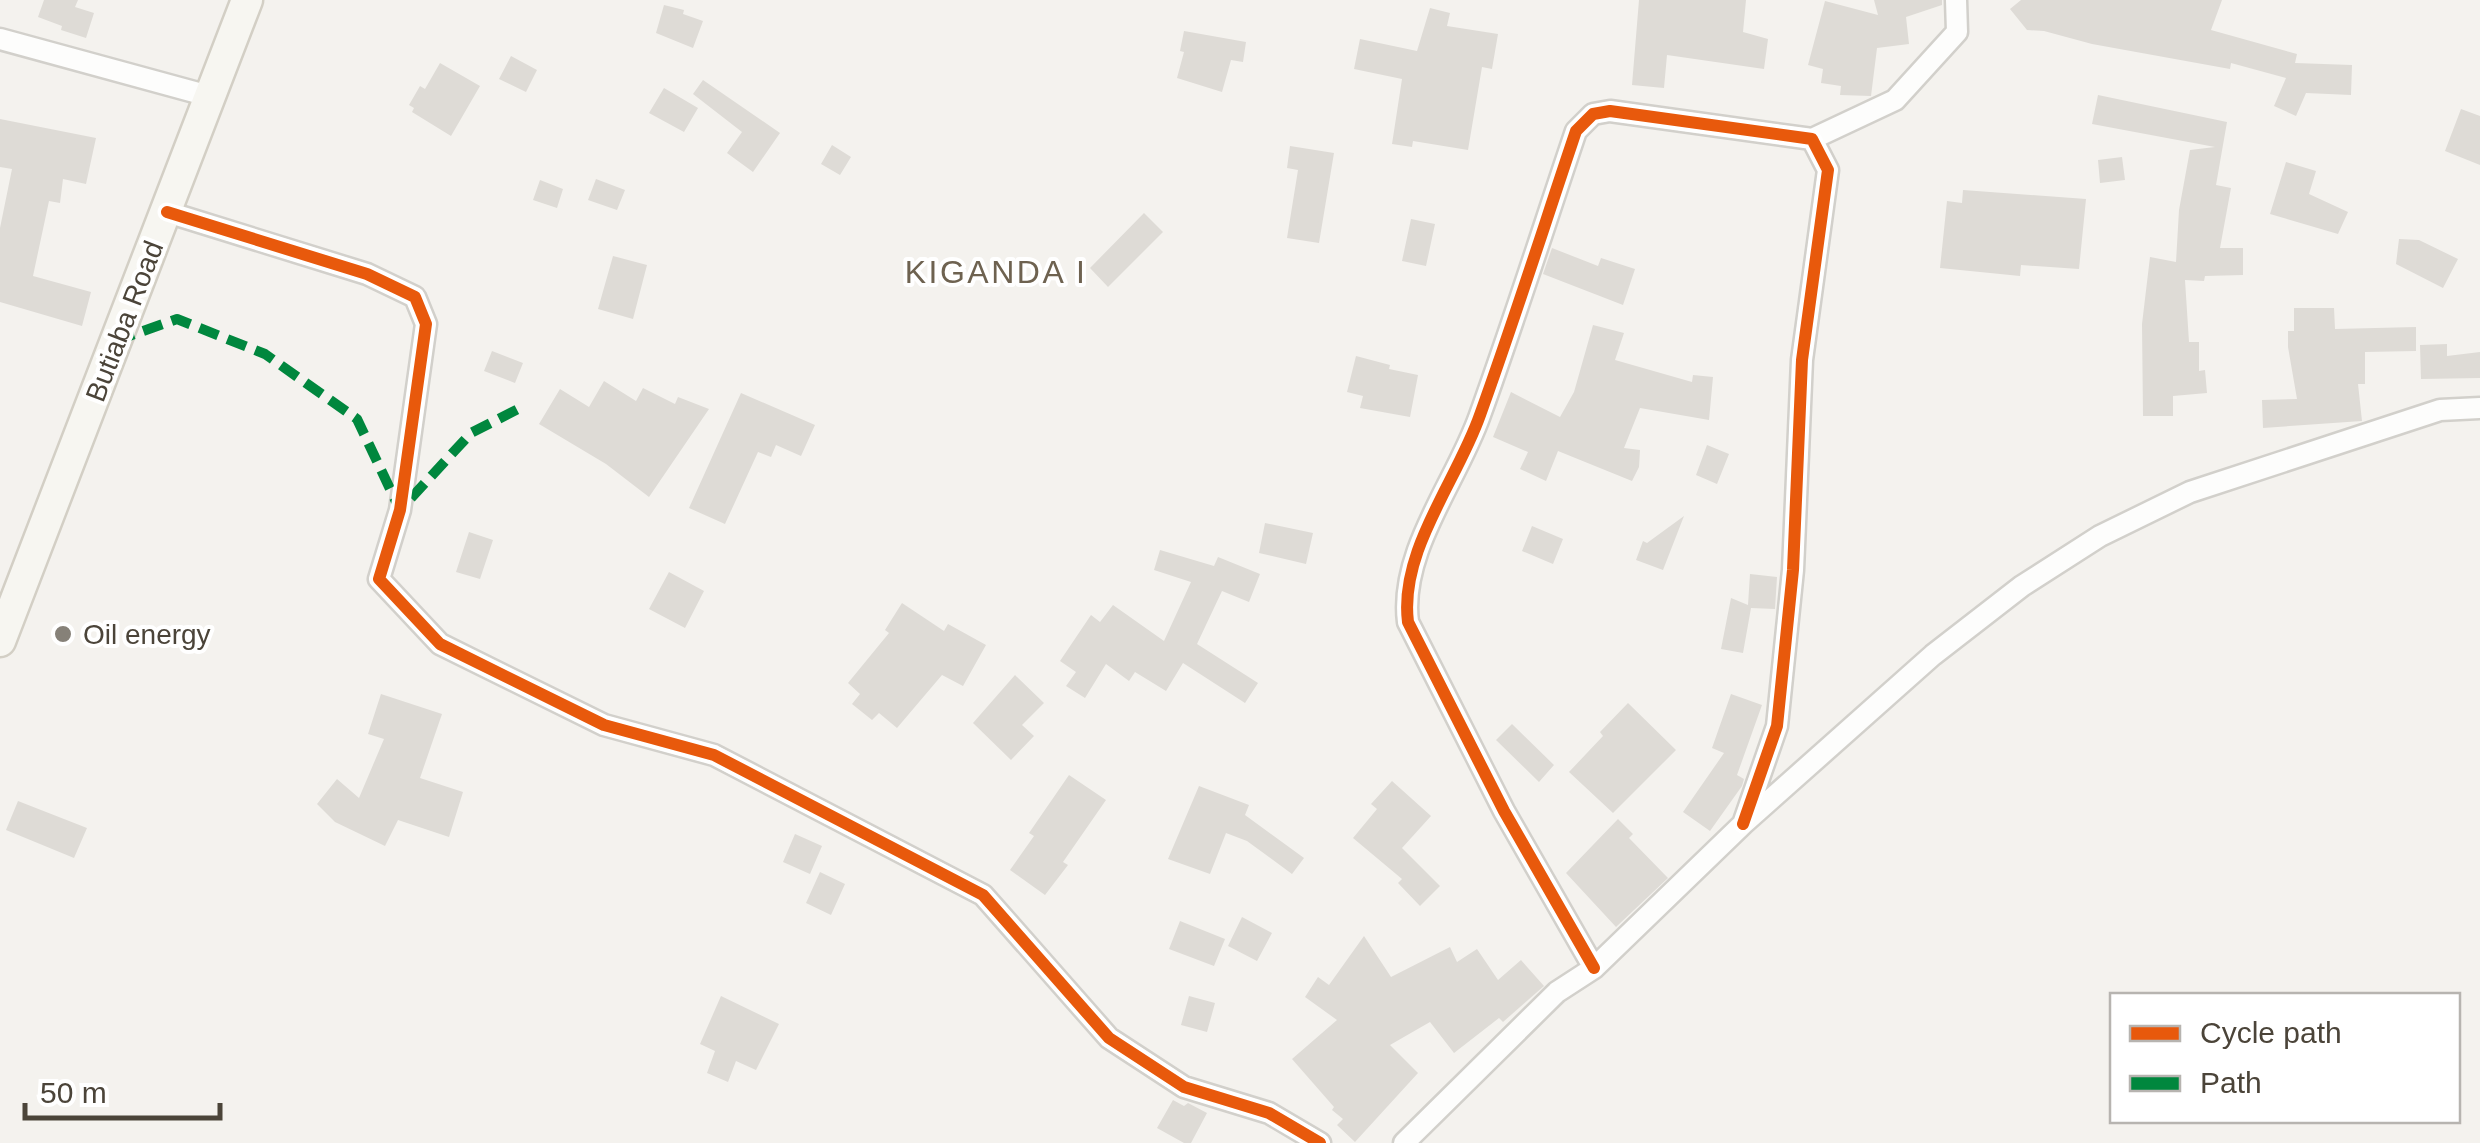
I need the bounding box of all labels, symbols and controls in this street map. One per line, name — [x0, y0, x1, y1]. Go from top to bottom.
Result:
street label: Butiaba Road — [80, 236, 169, 406]
district label: KIGANDA I — [905, 254, 1087, 290]
place label: Oil energy — [83, 619, 211, 650]
marker: Oil energy — [52, 623, 74, 645]
legend — [2110, 993, 2460, 1123]
text: Cycle path — [2200, 1016, 2342, 1049]
scale bar — [25, 1058, 220, 1120]
text: Path — [2200, 1066, 2262, 1099]
text: 50 m — [40, 1076, 107, 1109]

